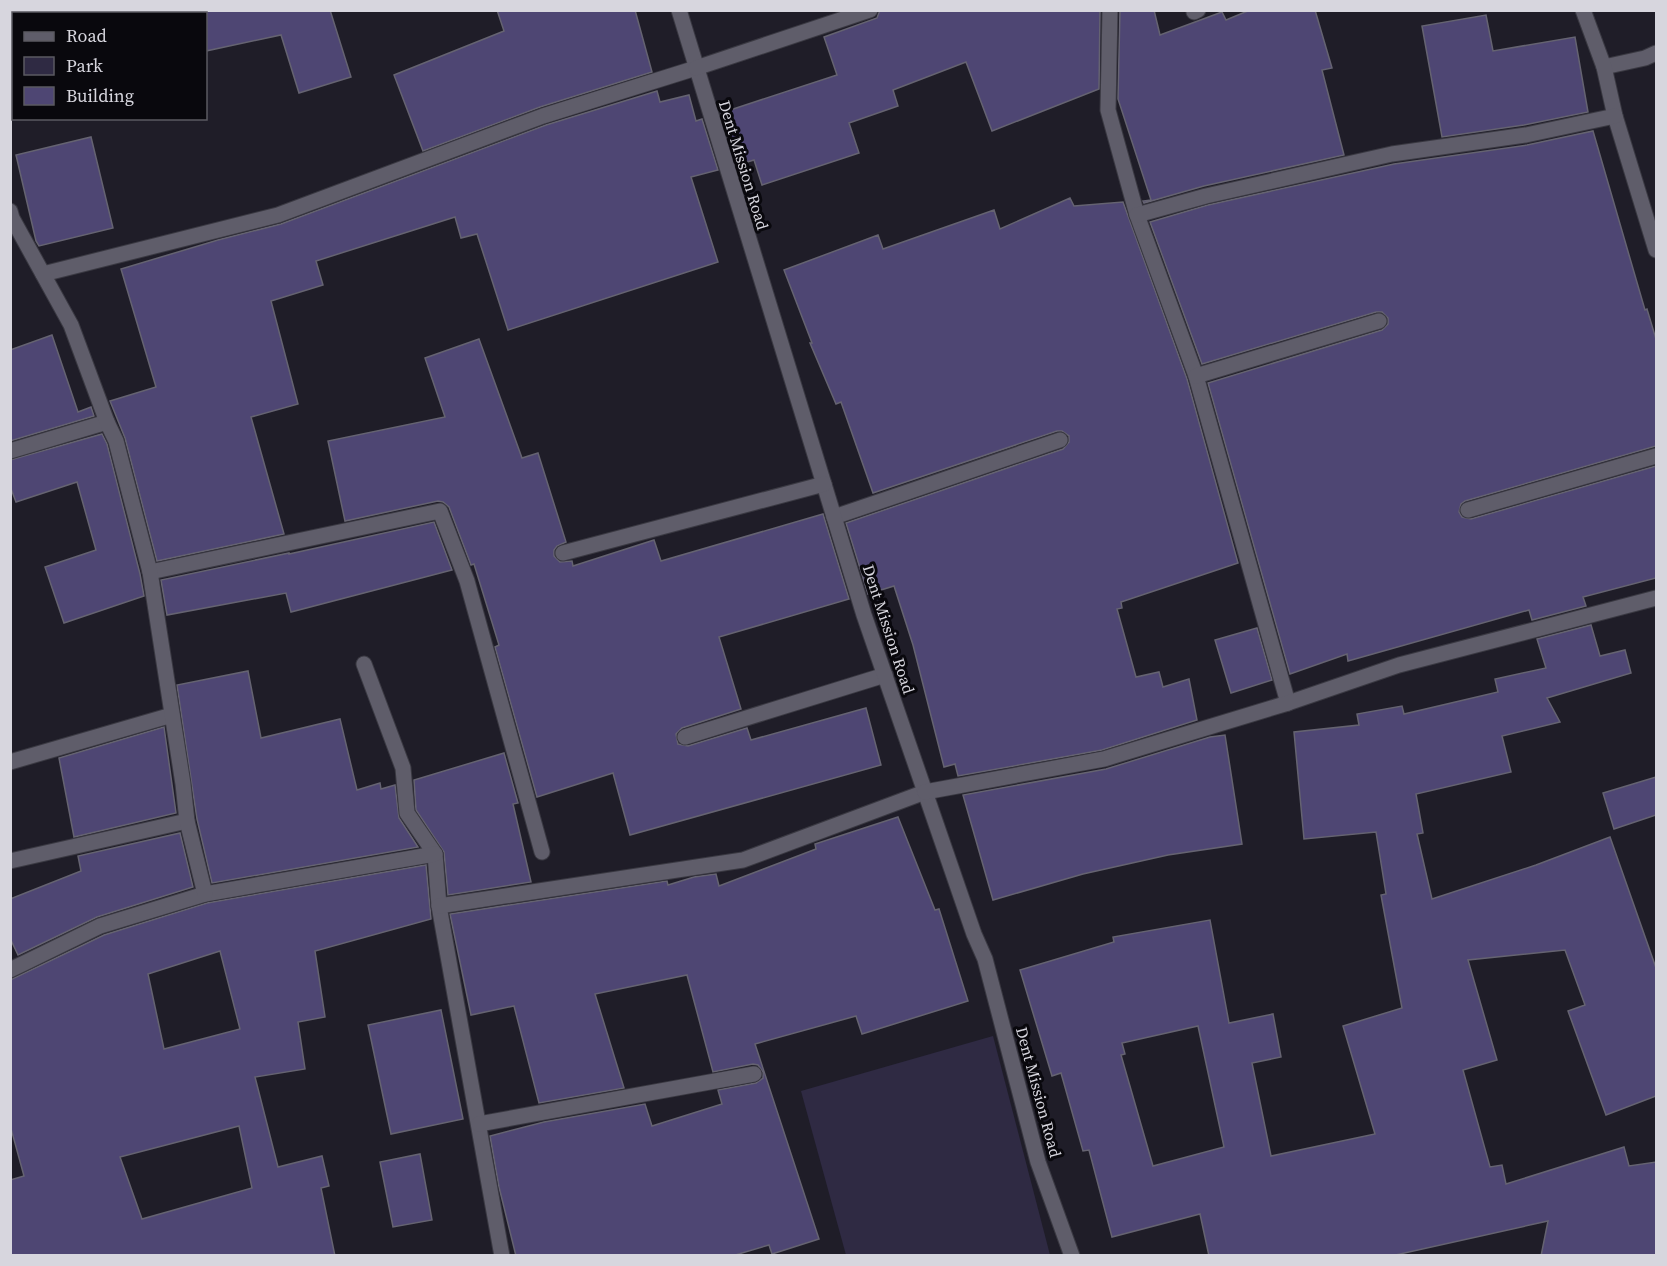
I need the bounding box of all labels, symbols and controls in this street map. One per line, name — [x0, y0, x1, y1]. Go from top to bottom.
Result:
legend — [12, 12, 207, 120]
text: Road — [66, 23, 107, 48]
text: Park — [66, 53, 103, 78]
text: Building — [66, 83, 134, 108]
street label: Dent Mission Road — [714, 98, 774, 232]
street label: Dent Mission Road — [858, 562, 920, 696]
street label: Dent Mission Road — [1011, 1024, 1067, 1160]

